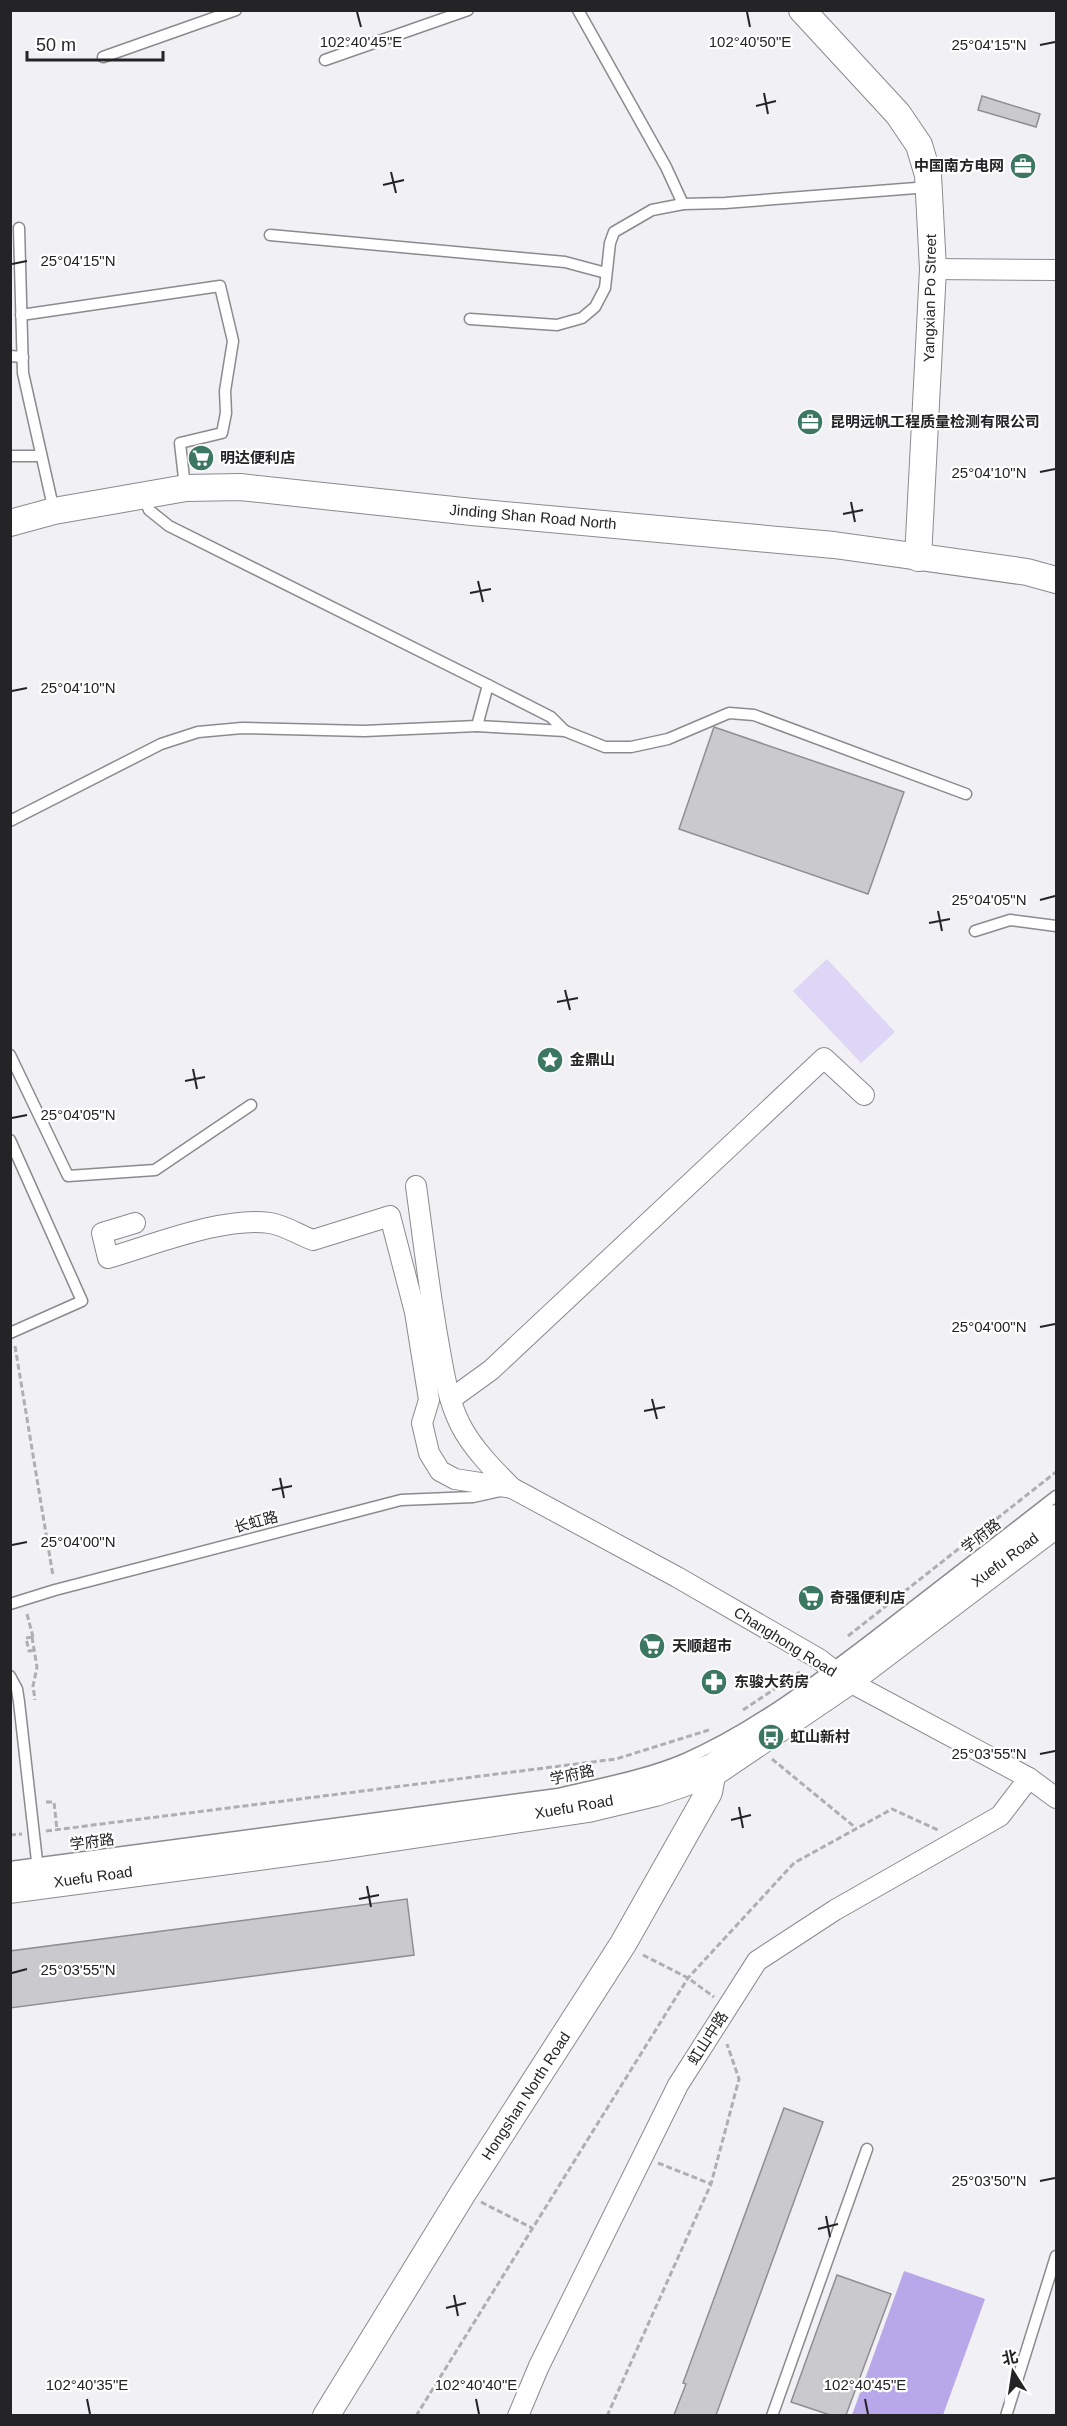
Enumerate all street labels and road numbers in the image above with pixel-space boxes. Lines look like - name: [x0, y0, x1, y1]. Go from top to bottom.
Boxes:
- street label: Yangxian Po Street: [920, 233, 939, 362]
- street label: Jinding Shan Road North: [449, 501, 617, 532]
- street label: 长虹路: [232, 1507, 280, 1536]
- street label: 学府路: [958, 1515, 1004, 1556]
- street label: Xuefu Road: [968, 1529, 1041, 1590]
- street label: Changhong Road: [731, 1603, 840, 1680]
- street label: 学府路: [548, 1762, 596, 1788]
- street label: Xuefu Road: [533, 1791, 614, 1822]
- street label: 学府路: [69, 1830, 115, 1853]
- street label: Xuefu Road: [53, 1863, 133, 1890]
- street label: 虹山中路: [684, 2008, 731, 2068]
- street label: Hongshan North Road: [478, 2029, 573, 2163]

